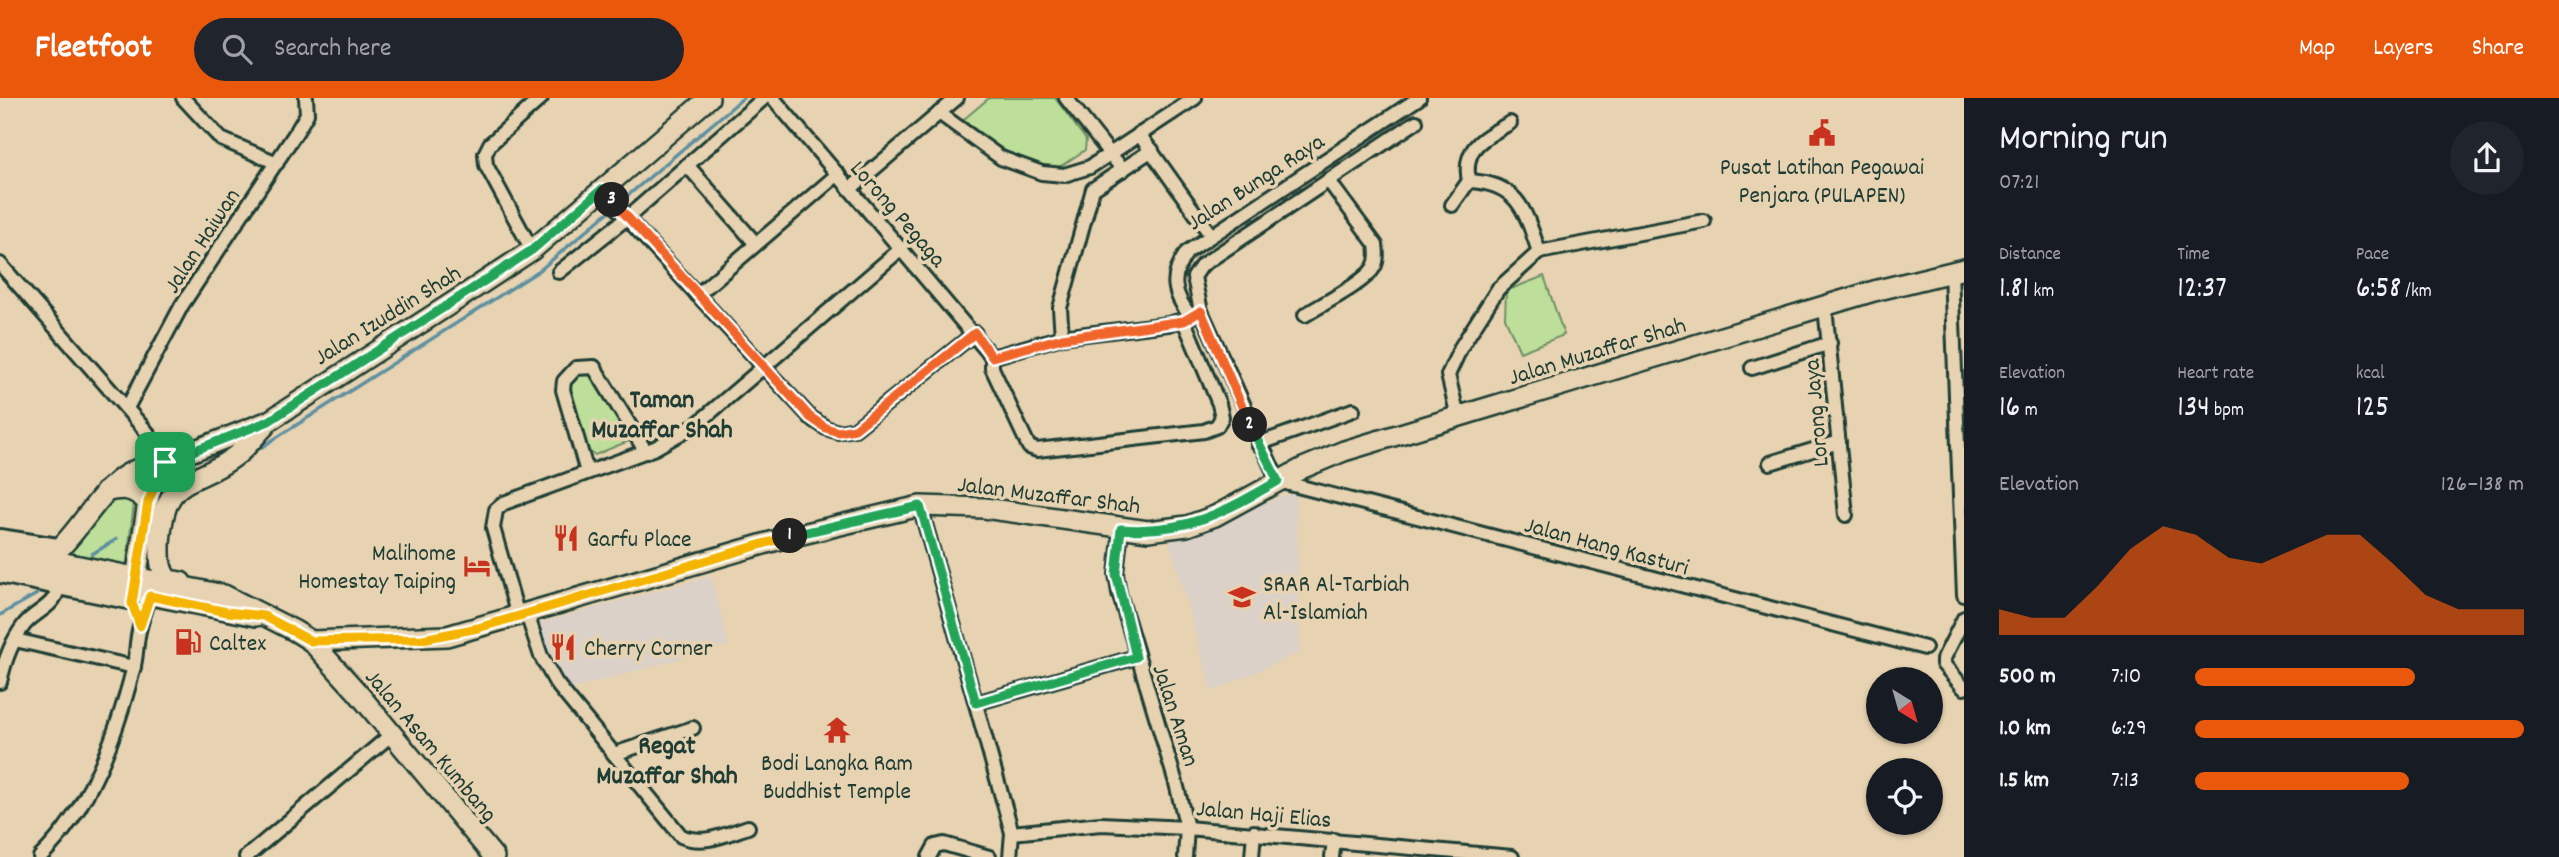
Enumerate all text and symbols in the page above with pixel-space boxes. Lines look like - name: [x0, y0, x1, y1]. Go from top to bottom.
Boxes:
- search box: [194, 18, 684, 81]
- text: Fleetfoot: [35, 26, 152, 73]
- icon: search: [218, 30, 256, 68]
- text: Search here: [274, 31, 391, 68]
- text: Map: [2299, 32, 2335, 66]
- text: Layers: [2373, 32, 2434, 66]
- text: Share: [2472, 32, 2524, 66]
- text: Morning run: [1999, 113, 2168, 168]
- public building icon: Pusat Latihan Pegawai Penjara (PULAPEN): [1807, 118, 1837, 148]
- button: share: [2450, 121, 2524, 195]
- street label: Jalan Bunga Raya: [1181, 126, 1333, 241]
- place label: Pusat Latihan Pegawai Penjara (PULAPEN): [1720, 152, 1924, 214]
- street label: Lorong Pegaga: [841, 154, 953, 277]
- text: 07:21: [1999, 167, 2039, 200]
- street label: Jalan Haiwan: [157, 182, 250, 301]
- pin: 3: [594, 182, 630, 217]
- text: 3: [607, 186, 616, 213]
- text: Distance: [1999, 242, 2061, 269]
- text: Time: [2177, 242, 2210, 269]
- text: Pace: [2356, 242, 2389, 269]
- street label: Jalan Izuddin Shah: [308, 258, 469, 375]
- text: 1.81: [1999, 269, 2029, 312]
- text: 12:37: [2177, 269, 2227, 312]
- text: 6:58: [2356, 269, 2401, 312]
- text: km: [2029, 279, 2054, 306]
- text: /km: [2401, 279, 2432, 306]
- street label: Jalan Muzaffar Shah: [1505, 310, 1691, 396]
- street label: Lorong Jaya: [1796, 357, 1840, 468]
- text: Elevation: [1999, 361, 2065, 388]
- text: Heart rate: [2177, 361, 2254, 388]
- text: kcal: [2356, 361, 2385, 388]
- district label: Taman Muzaffar Shah: [591, 383, 733, 450]
- text: 16: [1999, 388, 2020, 431]
- text: 134: [2177, 388, 2210, 431]
- text: 125: [2356, 388, 2389, 431]
- text: m: [2020, 398, 2038, 425]
- text: bpm: [2210, 398, 2244, 425]
- pin: 2: [1232, 408, 1268, 442]
- text: 2: [1245, 411, 1254, 438]
- pin: [135, 432, 195, 492]
- icon: arrive: [146, 443, 184, 481]
- street label: Jalan Muzaffar Shah: [955, 469, 1142, 525]
- text: Elevation: [1999, 469, 2079, 502]
- text: 126–138 m: [2441, 469, 2524, 502]
- street label: Jalan Hang Kasturi: [1520, 510, 1692, 586]
- pin: 1: [772, 518, 808, 554]
- text: 1: [787, 522, 792, 549]
- restaurant icon: Garfu Place: [551, 523, 581, 553]
- place label: Garfu Place: [587, 524, 692, 558]
- place label: Malihome Homestay Taiping: [298, 538, 456, 600]
- hotel icon: Malihome Homestay Taiping: [462, 551, 492, 581]
- place label: SRAR Al-Tarbiah Al-Islamiah: [1263, 569, 1409, 631]
- school or university icon: SRAR Al-Tarbiah Al-Islamiah: [1227, 582, 1257, 612]
- fuel station icon: Caltex: [173, 627, 203, 657]
- place label: Caltex: [209, 628, 266, 662]
- restaurant icon: Cherry Corner: [548, 632, 578, 662]
- place label: Cherry Corner: [584, 633, 713, 667]
- street label: Jalan Aman: [1142, 661, 1207, 771]
- text: 500 m: [1999, 661, 2056, 694]
- text: 7:10: [2111, 661, 2141, 694]
- street label: Jalan Asam Kumbang: [355, 663, 504, 831]
- north arrow: [1866, 667, 1942, 744]
- map controls: [1866, 667, 1943, 835]
- text: 1.0 km: [1999, 713, 2051, 746]
- text: 6:29: [2111, 713, 2147, 746]
- temple icon: Bodi Langka Ram Buddhist Temple: [822, 715, 852, 745]
- district label: Regat Muzaffar Shah: [596, 729, 738, 796]
- place label: Bodi Langka Ram Buddhist Temple: [761, 748, 913, 810]
- button: locate: [1866, 758, 1943, 835]
- text: 1.5 km: [1999, 765, 2049, 798]
- text: 7:13: [2111, 765, 2139, 798]
- street label: Jalan Haji Elias: [1195, 793, 1333, 839]

